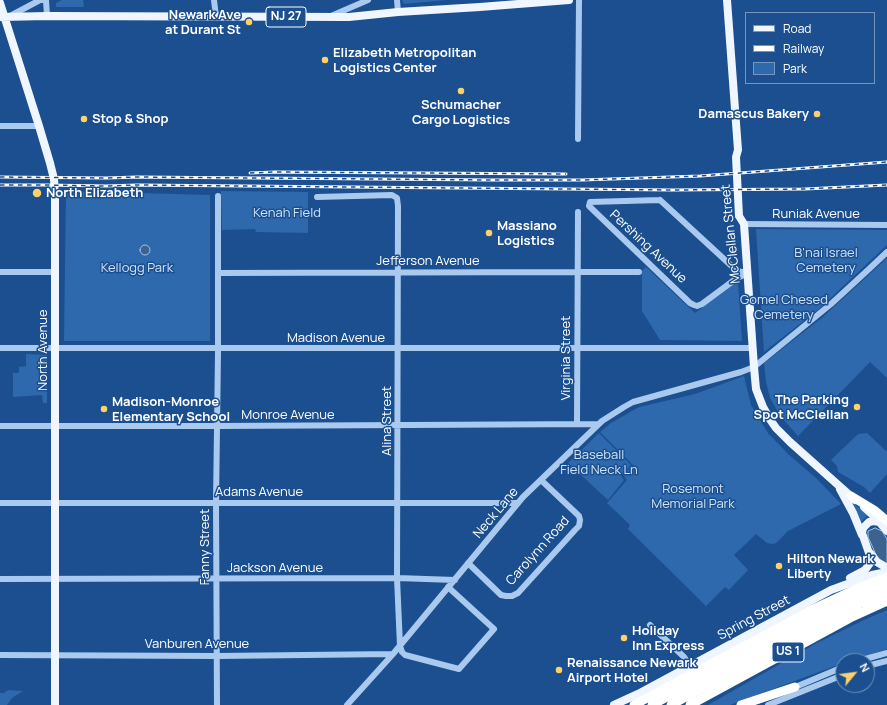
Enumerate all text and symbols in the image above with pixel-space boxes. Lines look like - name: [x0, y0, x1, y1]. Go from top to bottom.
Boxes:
- place label: Newark Ave at Durant St: [165, 7, 241, 38]
- road number: NJ 27: [266, 7, 306, 27]
- legend: [745, 12, 875, 84]
- marker: Newark Ave at Durant St: [244, 17, 254, 27]
- text: Road: [783, 20, 811, 37]
- text: Railway: [783, 40, 824, 57]
- place label: Elizabeth Metropolitan Logistics Center: [333, 45, 476, 76]
- marker: Elizabeth Metropolitan Logistics Center: [320, 55, 330, 65]
- text: Park: [783, 60, 807, 77]
- marker: Schumacher Cargo Logistics: [456, 86, 466, 96]
- place label: Schumacher Cargo Logistics: [412, 97, 510, 128]
- place label: Damascus Bakery: [698, 106, 809, 122]
- marker: Damascus Bakery: [812, 109, 822, 119]
- place label: Stop & Shop: [92, 111, 168, 127]
- marker: Stop & Shop: [79, 114, 89, 124]
- street label: McClellan Street: [718, 184, 744, 284]
- place label: North Elizabeth: [46, 185, 143, 201]
- marker: North Elizabeth: [31, 187, 43, 199]
- park label: Kenah Field: [253, 205, 321, 221]
- street label: Runiak Avenue: [772, 206, 860, 222]
- street label: Pershing Avenue: [606, 207, 690, 287]
- place label: Massiano Logistics: [497, 218, 557, 249]
- marker: Massiano Logistics: [484, 228, 494, 238]
- park label: B'nai Israel Cemetery: [794, 245, 858, 276]
- street label: Jefferson Avenue: [376, 253, 480, 269]
- park label: Kellogg Park: [101, 260, 173, 276]
- park label: Gomel Chesed Cemetery: [740, 292, 828, 323]
- street label: North Avenue: [35, 309, 51, 391]
- street label: Virginia Street: [558, 316, 574, 400]
- street label: Madison Avenue: [287, 330, 385, 346]
- street label: Alina Street: [379, 386, 395, 456]
- place label: The Parking Spot McClellan: [754, 392, 849, 423]
- place label: Madison-Monroe Elementary School: [112, 394, 230, 425]
- marker: The Parking Spot McClellan: [852, 402, 862, 412]
- marker: Madison-Monroe Elementary School: [99, 404, 109, 414]
- street label: Monroe Avenue: [241, 407, 335, 423]
- park label: Baseball Field Neck Ln: [560, 447, 638, 478]
- park label: Rosemont Memorial Park: [651, 481, 735, 512]
- street label: Adams Avenue: [215, 484, 303, 500]
- street label: Neck Lane: [470, 484, 522, 542]
- street label: Fanny Street: [197, 509, 213, 585]
- street label: Carolynn Road: [503, 513, 573, 589]
- place label: Hilton Newark Liberty: [787, 551, 874, 582]
- street label: Jackson Avenue: [227, 560, 323, 576]
- marker: Hilton Newark Liberty: [774, 561, 784, 571]
- street label: Spring Street: [715, 592, 793, 644]
- place label: Holiday Inn Express: [632, 623, 704, 654]
- marker: Holiday Inn Express: [619, 633, 629, 643]
- street label: Vanburen Avenue: [145, 636, 249, 652]
- road number: US 1: [772, 642, 804, 662]
- north arrow: [835, 653, 875, 693]
- place label: Renaissance Newark Airport Hotel: [567, 655, 696, 686]
- text: N: [857, 660, 874, 675]
- marker: Renaissance Newark Airport Hotel: [554, 665, 564, 675]

